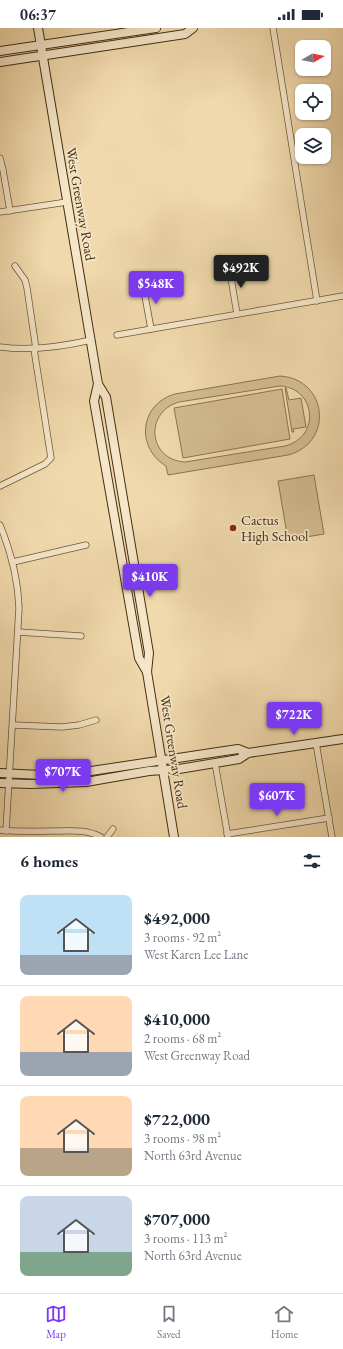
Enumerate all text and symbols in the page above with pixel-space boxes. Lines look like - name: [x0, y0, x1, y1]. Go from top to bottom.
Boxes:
- text: 06:37: [20, 5, 56, 24]
- north arrow: [295, 40, 331, 76]
- map controls: [295, 40, 331, 164]
- button: locate: [295, 84, 331, 120]
- button: layers: [295, 128, 331, 164]
- street label: West Greenway Road: [62, 146, 100, 263]
- pin: $492K: [213, 255, 269, 289]
- text: $492K: [223, 259, 259, 276]
- pin: $548K: [128, 271, 184, 305]
- text: $548K: [138, 275, 174, 292]
- place label: Cactus High School: [241, 511, 309, 545]
- marker: Cactus High School: [228, 523, 238, 533]
- pin: $410K: [122, 564, 178, 598]
- text: $410K: [132, 568, 168, 585]
- street label: West Greenway Road: [156, 694, 192, 811]
- pin: $722K: [266, 702, 322, 736]
- text: $722K: [276, 706, 312, 723]
- pin: $707K: [35, 759, 91, 793]
- text: $707K: [45, 763, 81, 780]
- pin: $607K: [249, 783, 305, 817]
- text: $607K: [259, 787, 295, 804]
- text: 6 homes: [20, 850, 78, 872]
- icon: filters: [301, 850, 323, 872]
- text: $492,000: [144, 907, 210, 929]
- icon: home: [52, 911, 100, 959]
- text: 3 rooms · 92 m²: [144, 929, 221, 946]
- text: West Karen Lee Lane: [144, 946, 248, 963]
- text: $410,000: [144, 1008, 210, 1030]
- icon: home: [52, 1012, 100, 1060]
- text: 2 rooms · 68 m²: [144, 1030, 221, 1047]
- text: West Greenway Road: [144, 1047, 250, 1064]
- text: $722,000: [144, 1108, 210, 1130]
- icon: home: [52, 1112, 100, 1160]
- text: 3 rooms · 98 m²: [144, 1130, 221, 1147]
- text: North 63rd Avenue: [144, 1147, 242, 1164]
- text: $707,000: [144, 1208, 210, 1230]
- icon: home: [52, 1212, 100, 1260]
- text: 3 rooms · 113 m²: [144, 1230, 228, 1247]
- text: North 63rd Avenue: [144, 1247, 242, 1264]
- tab: Map: [45, 1303, 67, 1341]
- tab: Saved: [157, 1303, 181, 1341]
- tab: Home: [271, 1303, 298, 1341]

